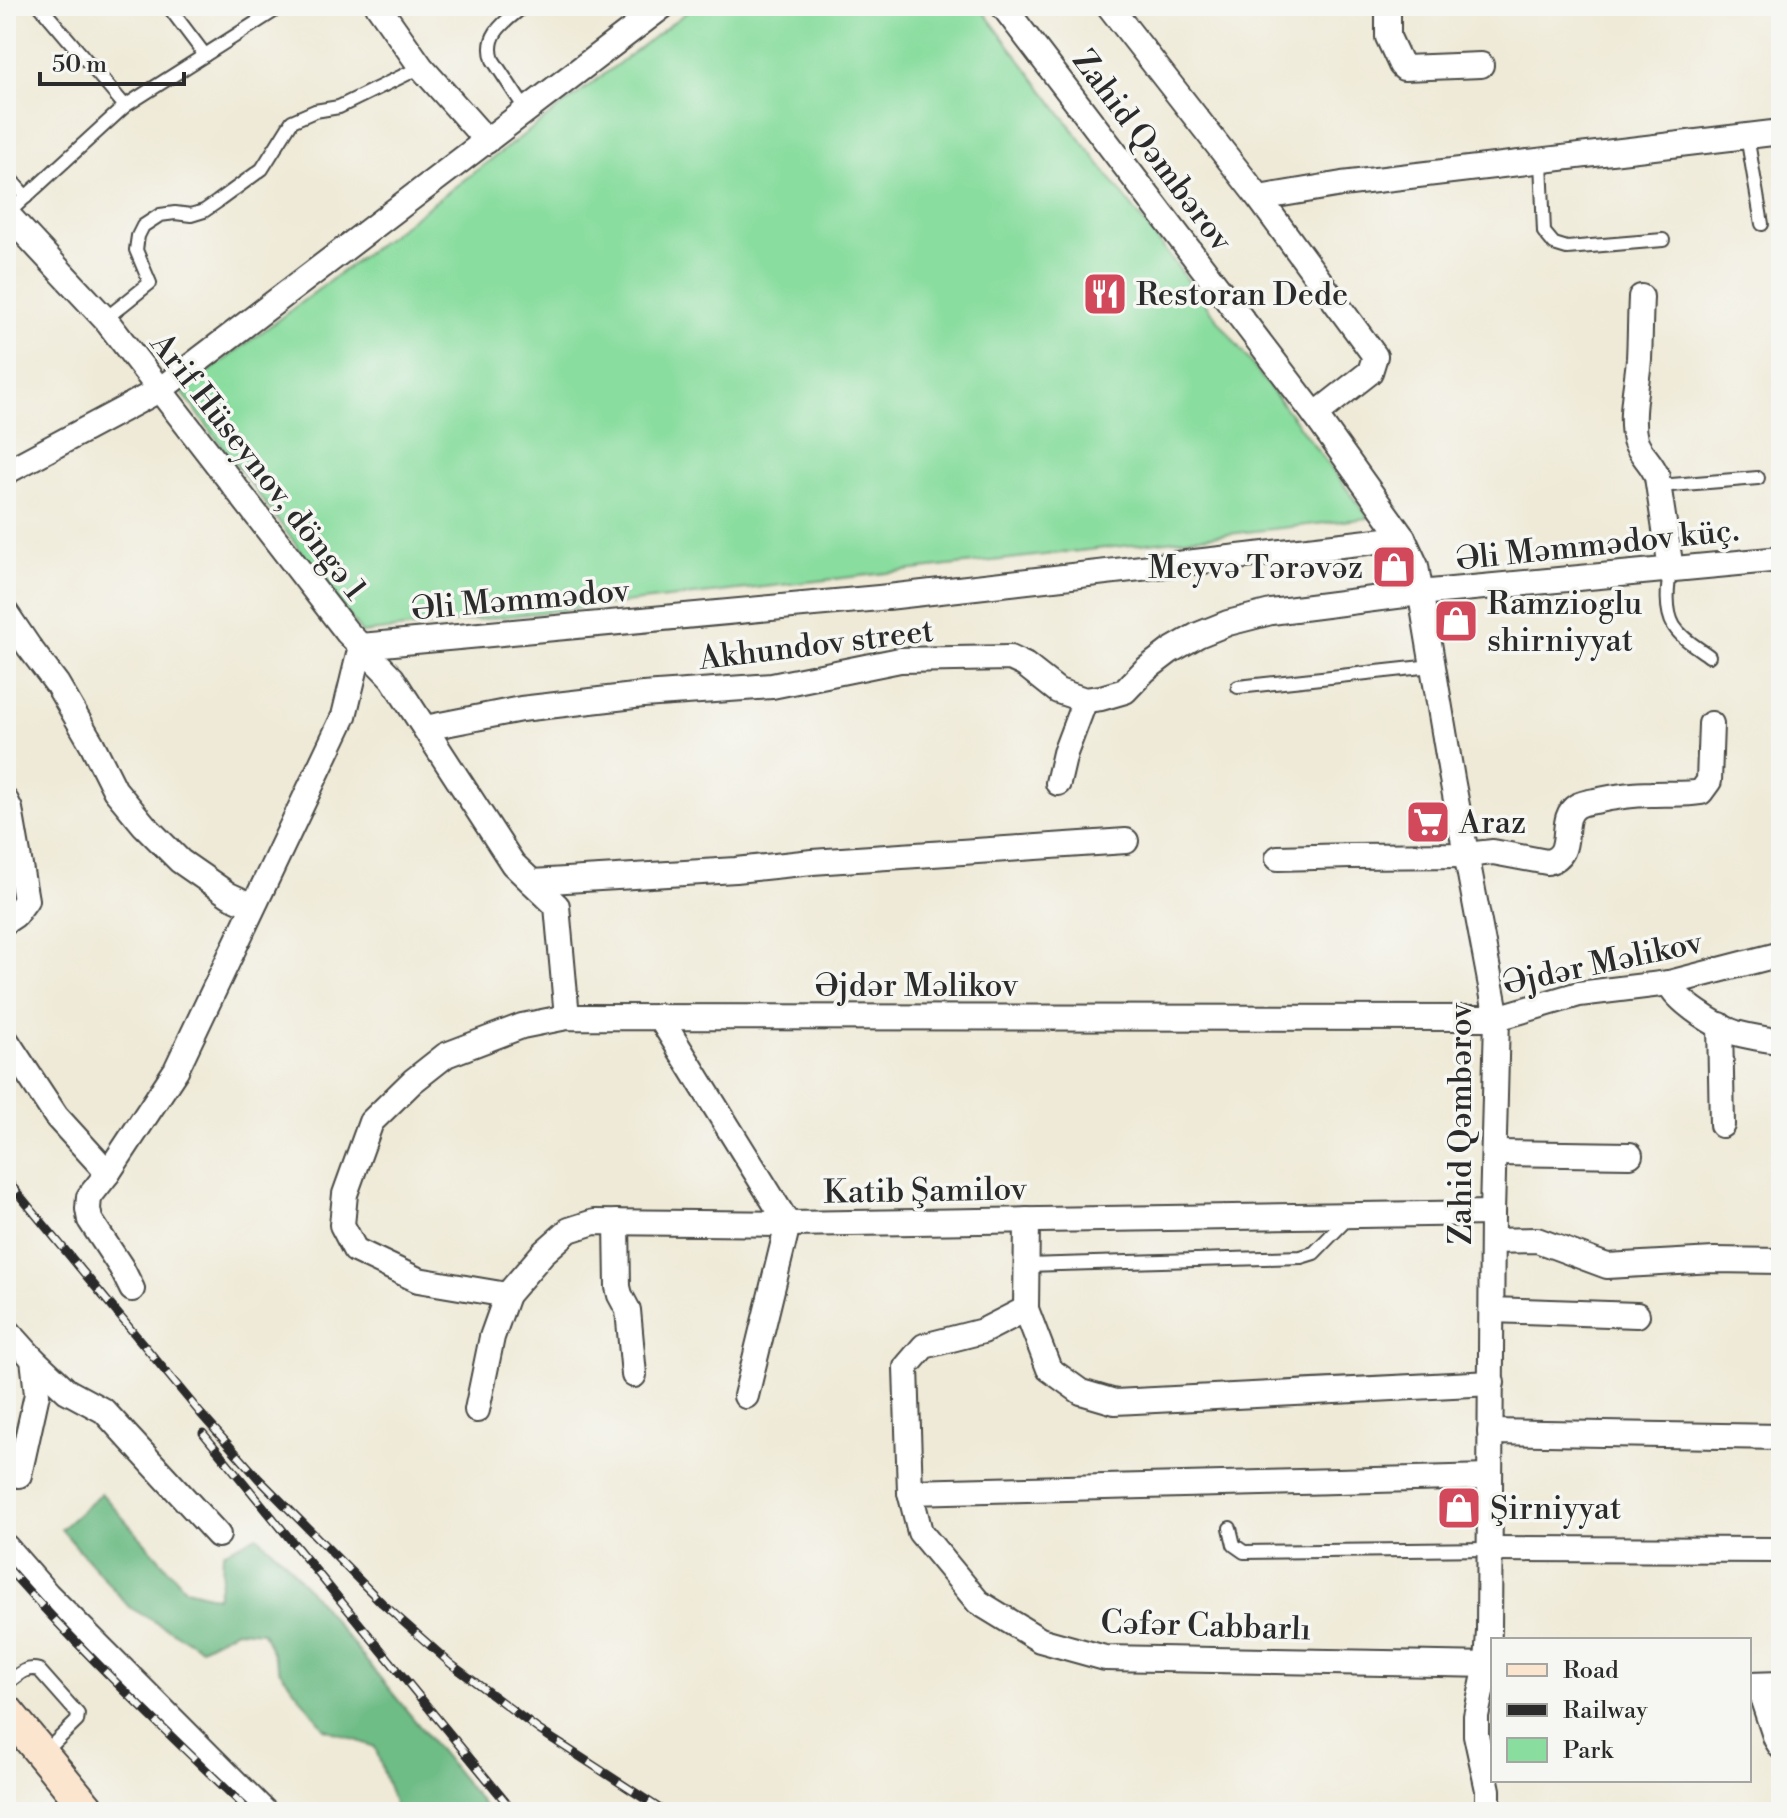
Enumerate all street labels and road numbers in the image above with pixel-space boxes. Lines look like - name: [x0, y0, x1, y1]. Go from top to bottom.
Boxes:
- street label: Zahid Qəmbərov: [1063, 42, 1242, 260]
- street label: Arif Hüseynov, döngə 1: [141, 324, 375, 608]
- street label: Əli Məmmədov küç.: [1453, 510, 1741, 580]
- street label: Əli Məmmədov: [409, 570, 632, 629]
- street label: Akhundov street: [696, 611, 936, 679]
- street label: Əjdər Məlikov: [1498, 922, 1707, 1004]
- street label: Əjdər Məlikov: [814, 966, 1019, 1006]
- street label: Zahid Qəmbərov: [1441, 1002, 1481, 1245]
- street label: Katib Şamilov: [823, 1169, 1028, 1213]
- street label: Cəfər Cabbarlı: [1100, 1602, 1312, 1650]

